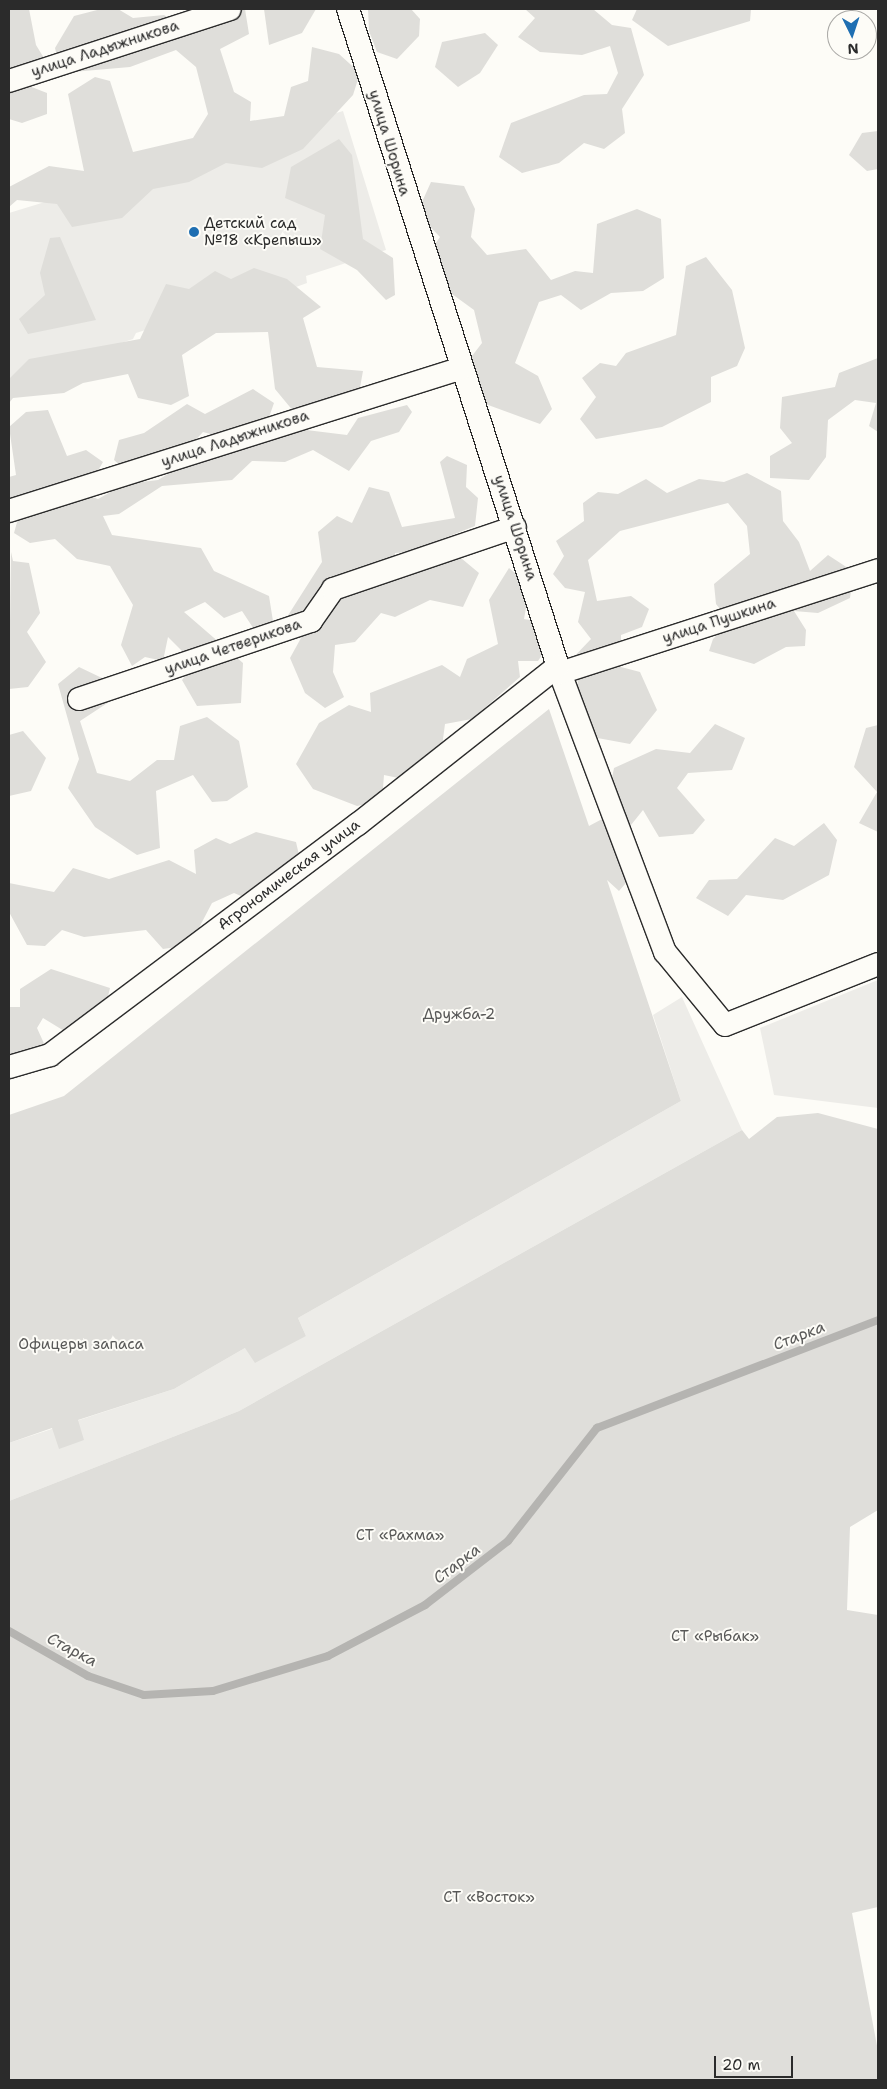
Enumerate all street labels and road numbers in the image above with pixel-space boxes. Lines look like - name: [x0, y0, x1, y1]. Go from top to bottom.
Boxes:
- street label: улица Ладыжникова: [29, 17, 181, 81]
- street label: улица Шорина: [364, 88, 414, 198]
- street label: улица Ладыжникова: [159, 407, 311, 471]
- street label: улица Шорина: [489, 473, 541, 583]
- street label: улица Пушкина: [660, 594, 778, 648]
- street label: улица Четверикова: [162, 615, 304, 679]
- street label: Агрономическая улица: [214, 816, 364, 934]

